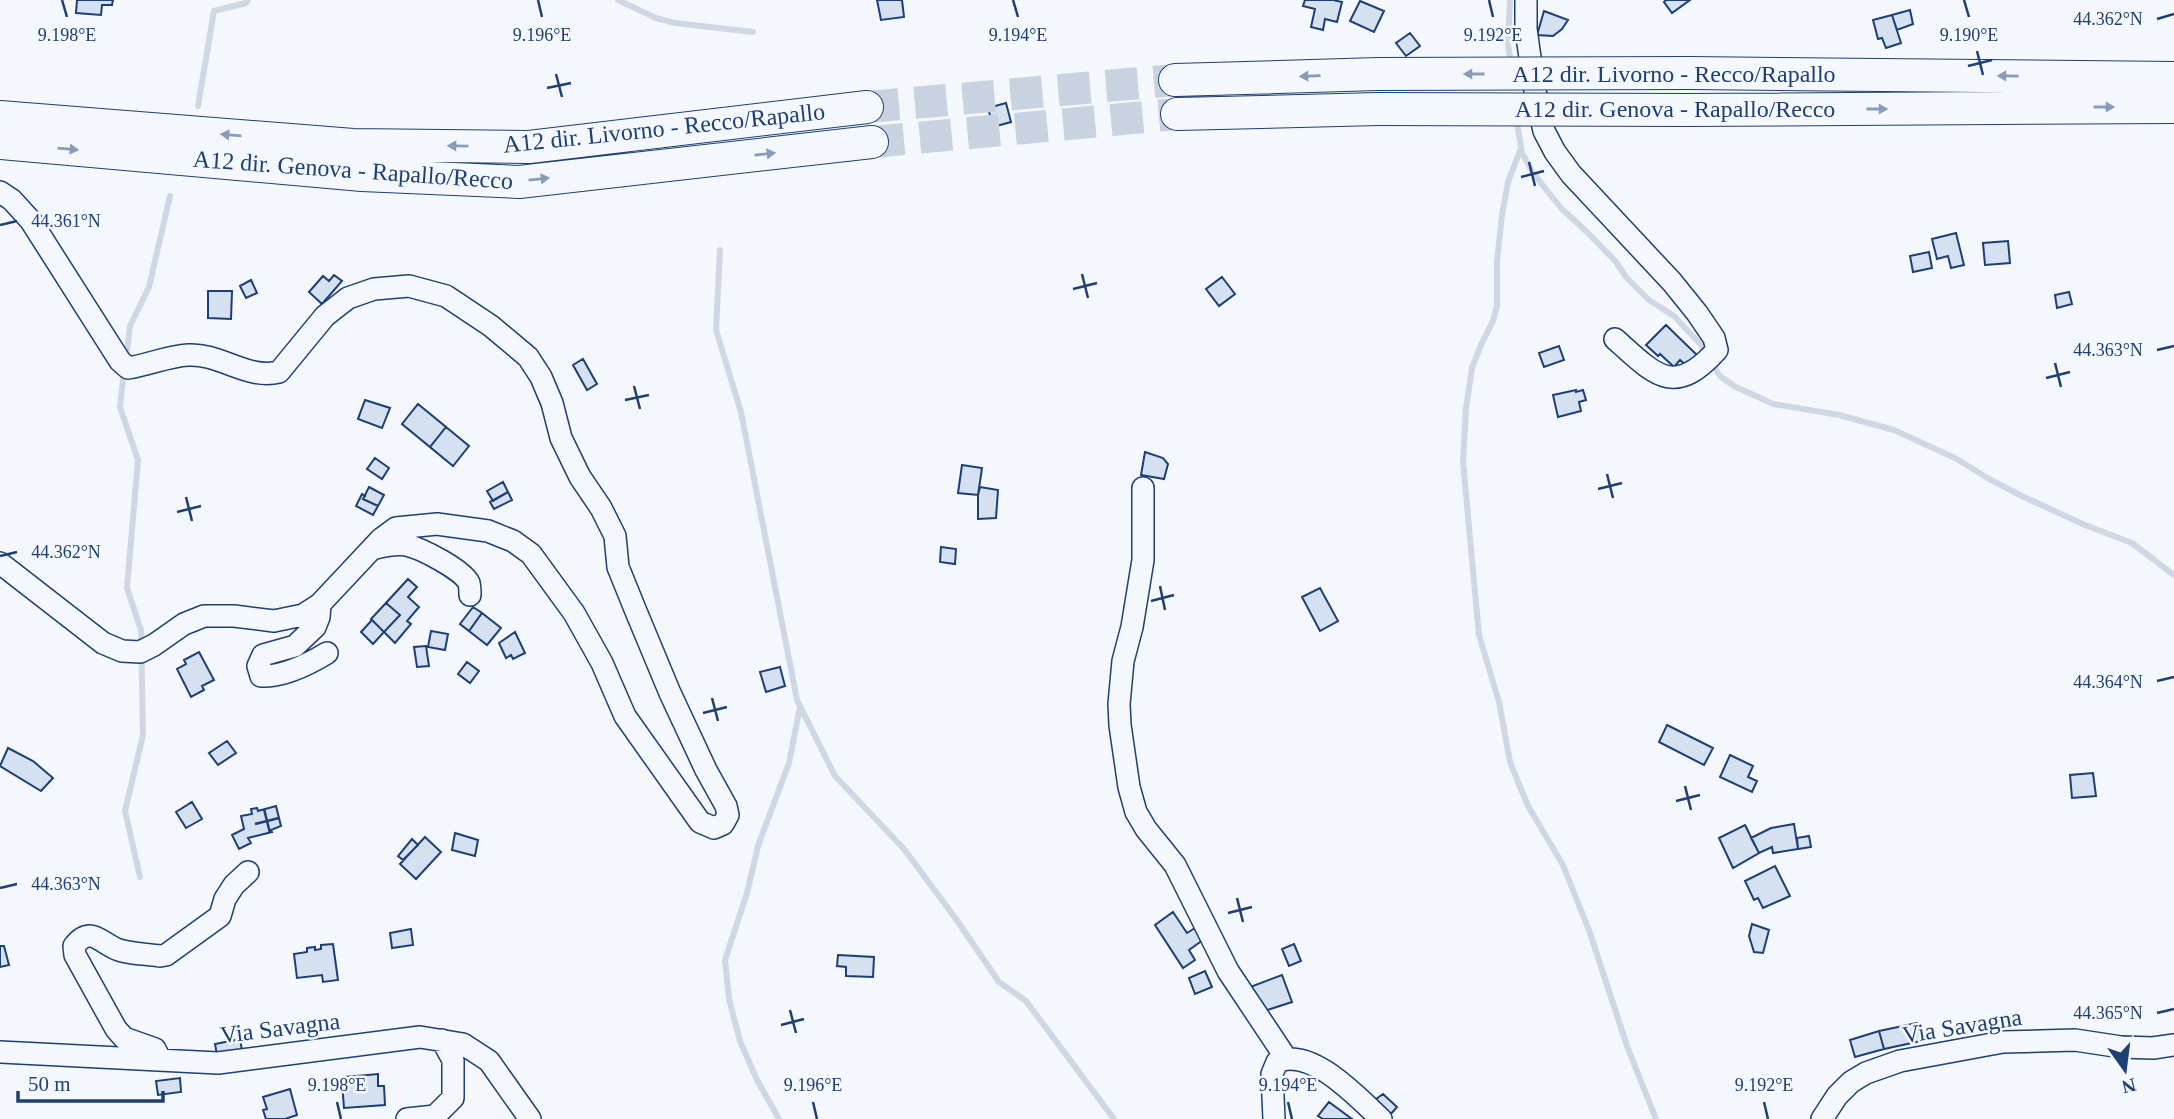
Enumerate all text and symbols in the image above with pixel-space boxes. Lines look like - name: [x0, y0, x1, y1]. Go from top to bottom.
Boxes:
- text: 44.362°N: [2073, 9, 2143, 29]
- text: 9.198°E: [38, 25, 96, 45]
- text: 9.196°E: [513, 25, 571, 45]
- text: 9.194°E: [989, 25, 1047, 45]
- text: 9.192°E: [1464, 25, 1522, 45]
- text: 9.190°E: [1940, 25, 1998, 45]
- street label: A12 dir. Livorno - Recco/Rapallo: [1512, 61, 1836, 87]
- one-way arrow: [1463, 68, 1485, 80]
- one-way arrow: [1298, 70, 1320, 82]
- one-way arrow: [1997, 70, 2019, 82]
- street label: A12 dir. Genova - Rapallo/Recco: [1515, 96, 1835, 122]
- street label: A12 dir. Livorno - Recco/Rapallo: [502, 98, 826, 158]
- one-way arrow: [2094, 101, 2116, 113]
- one-way arrow: [1866, 103, 1888, 115]
- one-way arrow: [220, 129, 242, 140]
- one-way arrow: [447, 140, 469, 152]
- one-way arrow: [57, 144, 79, 155]
- street label: A12 dir. Genova - Rapallo/Recco: [192, 146, 514, 194]
- one-way arrow: [754, 149, 776, 160]
- one-way arrow: [528, 174, 550, 185]
- text: 44.361°N: [31, 211, 101, 231]
- text: 44.363°N: [2073, 340, 2143, 360]
- text: 44.362°N: [31, 542, 101, 562]
- text: 44.364°N: [2073, 672, 2143, 692]
- text: 44.363°N: [31, 874, 101, 894]
- text: 44.365°N: [2073, 1003, 2143, 1023]
- street label: Via Savagna: [1900, 1004, 2024, 1048]
- street label: Via Savagna: [219, 1008, 342, 1048]
- north arrow: [2090, 1035, 2160, 1105]
- scale bar: [18, 1060, 163, 1104]
- text: 50 m: [28, 1072, 71, 1096]
- text: N: [2120, 1074, 2138, 1098]
- text: 9.198°E: [308, 1075, 366, 1095]
- text: 9.196°E: [784, 1075, 842, 1095]
- text: 9.194°E: [1259, 1075, 1317, 1095]
- text: 9.192°E: [1735, 1075, 1793, 1095]

